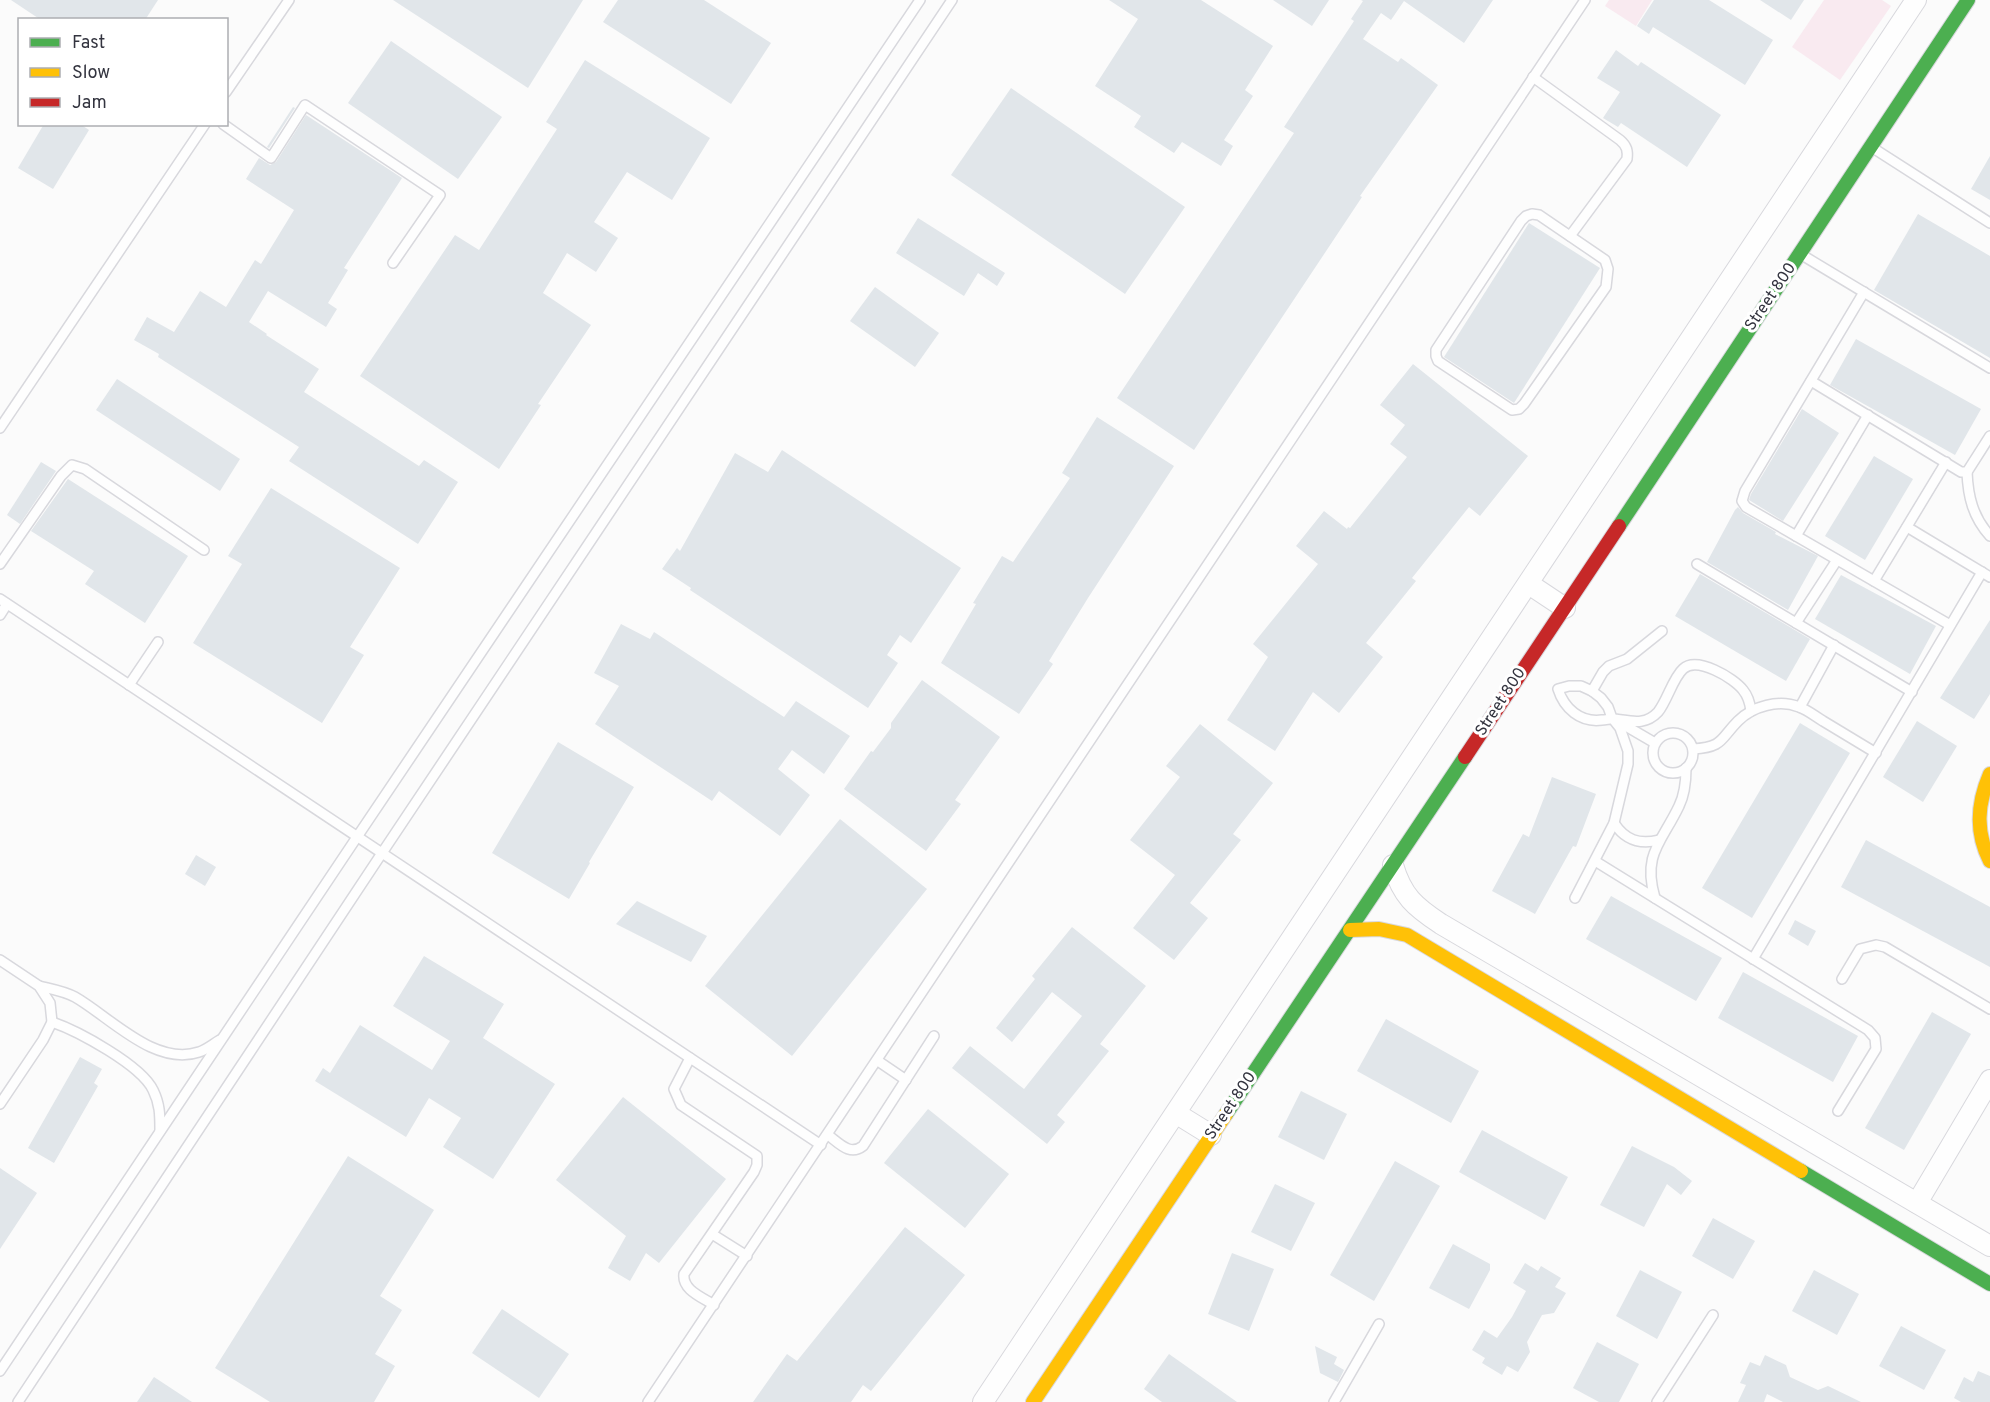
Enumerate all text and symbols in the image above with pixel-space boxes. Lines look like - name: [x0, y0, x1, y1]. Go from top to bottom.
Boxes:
- legend: [18, 18, 228, 126]
- text: Fast: [72, 32, 105, 55]
- text: Slow: [72, 62, 110, 85]
- text: Jam: [72, 92, 107, 115]
- street label: Street 800: [1741, 259, 1801, 335]
- street label: Street 800: [1471, 664, 1531, 740]
- street label: Street 800: [1201, 1068, 1261, 1144]

